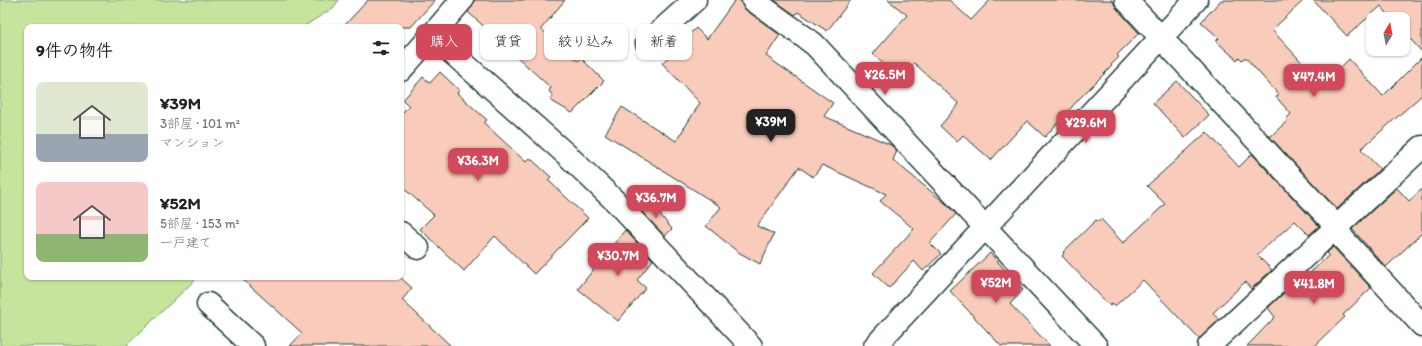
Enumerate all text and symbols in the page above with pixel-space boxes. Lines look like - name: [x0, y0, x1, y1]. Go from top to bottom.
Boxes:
- north arrow: [1366, 12, 1410, 56]
- map controls: [1366, 12, 1410, 56]
- chip: 購入: [416, 24, 472, 60]
- chip: 賃貸: [480, 24, 536, 60]
- chip: 絞り込み: [544, 24, 628, 60]
- chip: 新着: [636, 24, 692, 60]
- icon: filters: [370, 37, 392, 59]
- text: 9件の物件: [36, 40, 113, 60]
- pin: ¥26.5M: [852, 62, 918, 96]
- pin: ¥47.4M: [1281, 64, 1347, 98]
- text: ¥26.5M: [864, 67, 906, 82]
- text: ¥47.4M: [1293, 69, 1335, 84]
- text: ¥39M: [160, 93, 201, 113]
- icon: home: [68, 98, 116, 146]
- pin: ¥39M: [747, 109, 795, 143]
- pin: ¥29.6M: [1053, 110, 1119, 144]
- text: ¥39M: [755, 114, 787, 129]
- text: ¥29.6M: [1065, 115, 1107, 130]
- text: 3部屋 · 101 m²: [160, 116, 240, 131]
- text: マンション: [160, 135, 224, 150]
- pin: ¥36.3M: [445, 148, 511, 182]
- text: ¥36.3M: [457, 153, 499, 168]
- pin: ¥36.7M: [623, 185, 689, 219]
- text: ¥36.7M: [635, 190, 677, 205]
- text: ¥52M: [160, 193, 201, 213]
- icon: home: [68, 198, 116, 246]
- text: 5部屋 · 153 m²: [160, 216, 240, 231]
- text: 一戸建て: [160, 235, 212, 250]
- pin: ¥30.7M: [585, 243, 651, 277]
- text: ¥30.7M: [597, 248, 639, 263]
- pin: ¥52M: [972, 270, 1020, 304]
- pin: ¥41.8M: [1281, 271, 1347, 305]
- text: ¥52M: [980, 275, 1012, 290]
- text: ¥41.8M: [1293, 276, 1335, 291]

